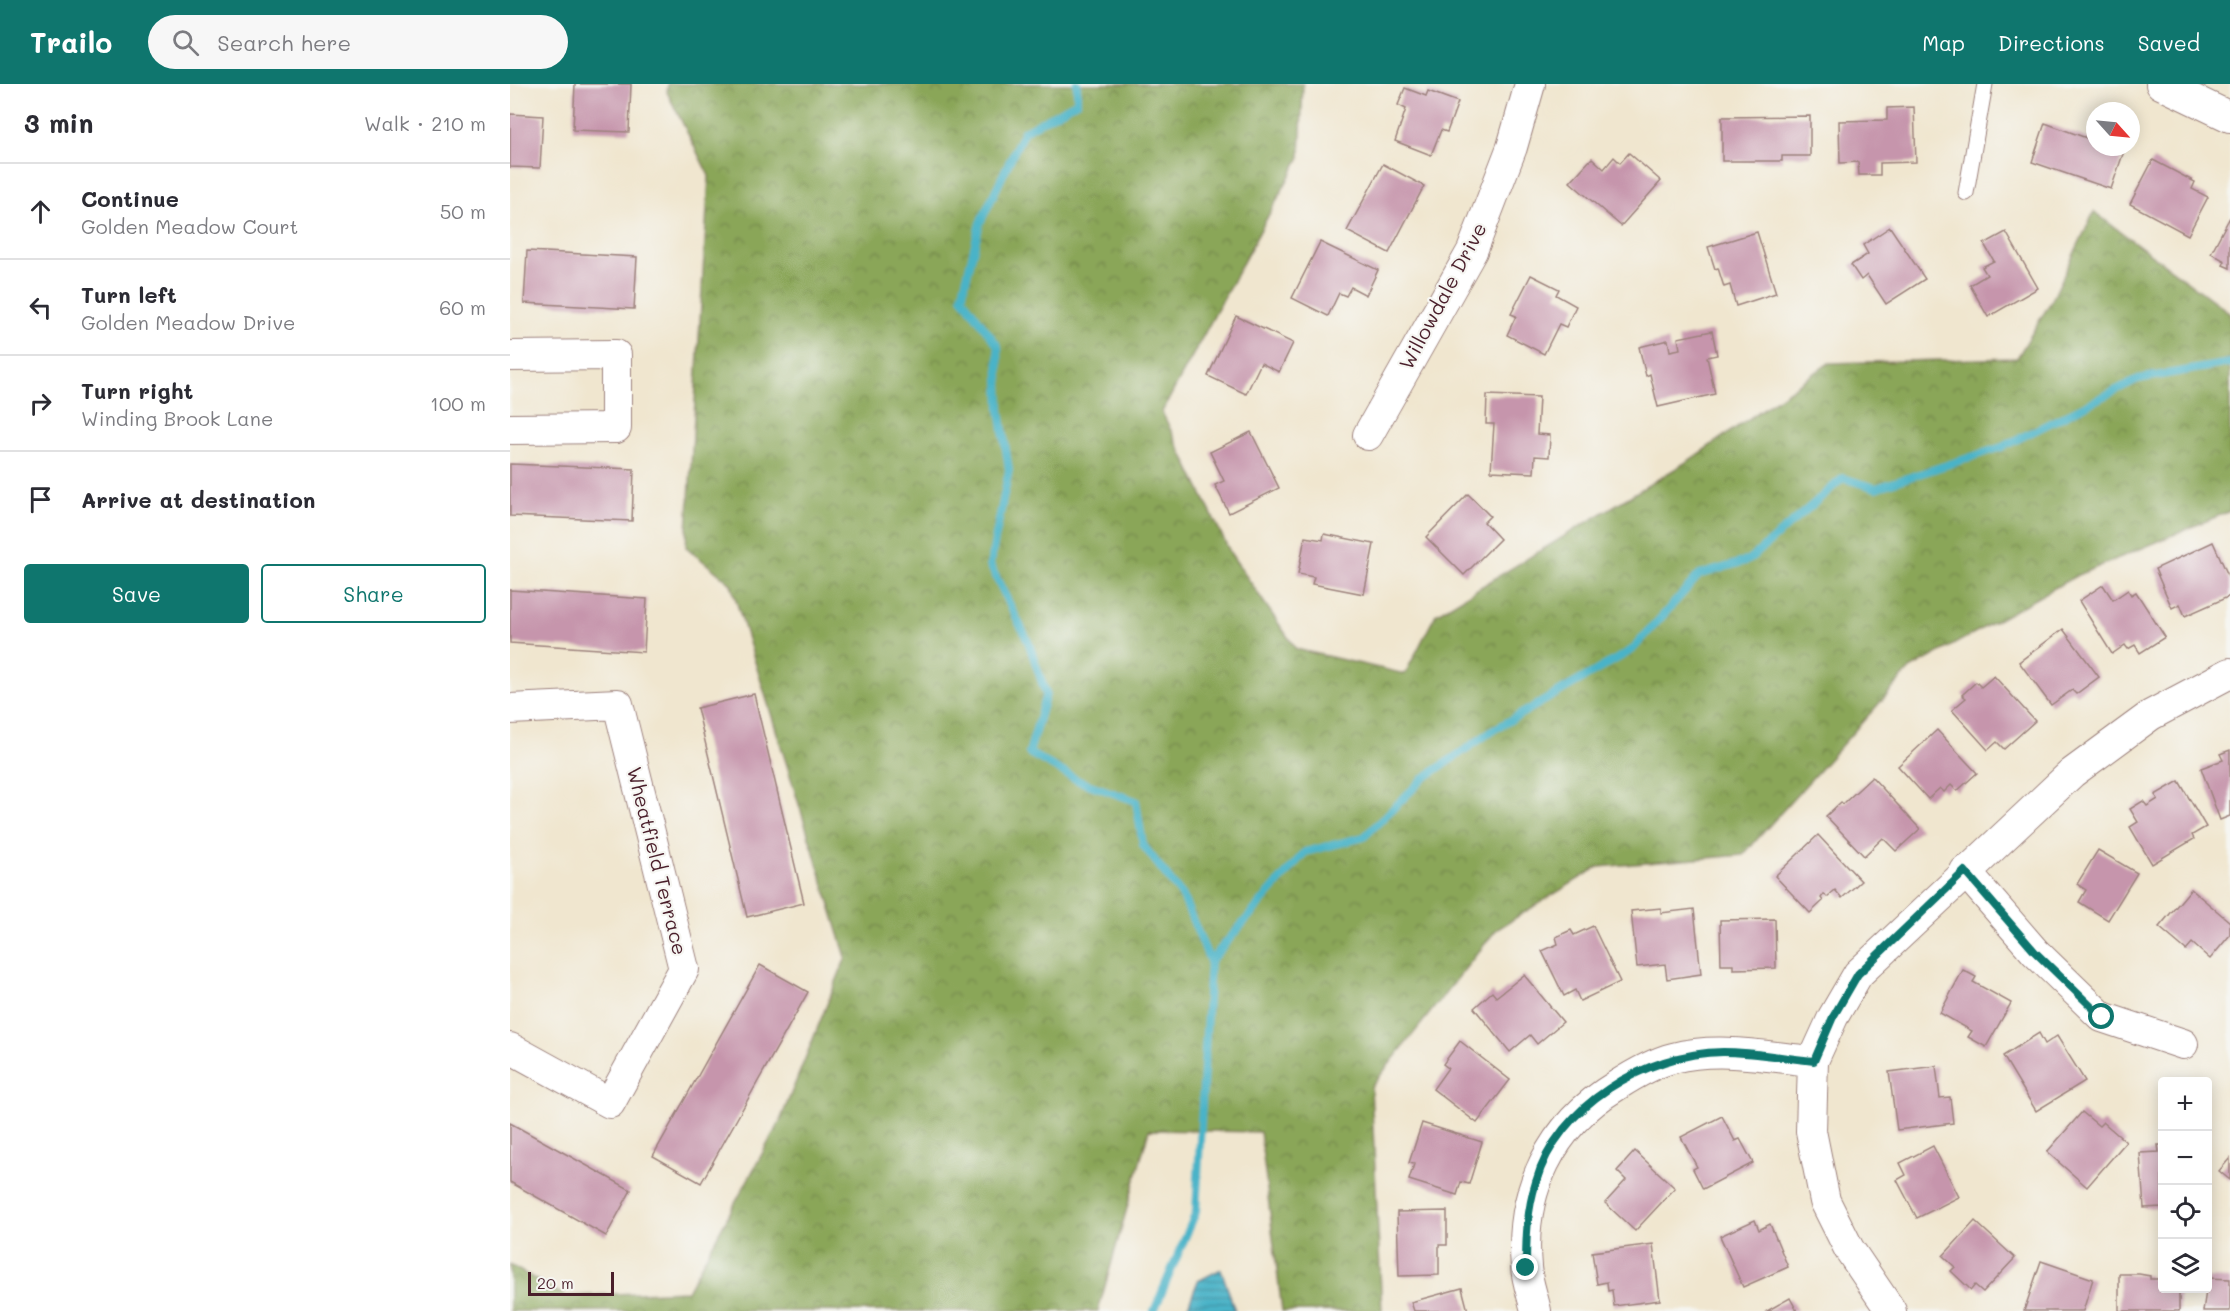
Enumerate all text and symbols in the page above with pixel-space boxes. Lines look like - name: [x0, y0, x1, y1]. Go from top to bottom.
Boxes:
- search box: [148, 15, 568, 69]
- text: Trailo: [30, 24, 112, 60]
- icon: search: [169, 26, 202, 59]
- text: Search here: [217, 28, 351, 57]
- text: Map: [1922, 29, 1965, 56]
- text: Directions: [1998, 29, 2105, 56]
- text: Saved: [2138, 29, 2200, 56]
- north arrow: [2086, 102, 2140, 156]
- text: 3 min: [24, 106, 93, 140]
- text: Walk · 210 m: [364, 110, 486, 136]
- text: Continue: [81, 184, 179, 213]
- icon: ahead: [24, 195, 57, 228]
- text: 50 m: [440, 198, 486, 224]
- text: Golden Meadow Court: [81, 213, 298, 239]
- street label: Willowdale Drive: [1392, 218, 1492, 374]
- text: Turn left: [81, 280, 177, 309]
- icon: left: [24, 291, 57, 324]
- text: 60 m: [439, 294, 486, 320]
- text: Golden Meadow Drive: [81, 309, 295, 335]
- text: Turn right: [81, 376, 193, 405]
- icon: right: [24, 387, 57, 420]
- text: 100 m: [430, 390, 486, 416]
- text: Winding Brook Lane: [81, 405, 273, 431]
- icon: arrive: [24, 483, 57, 516]
- text: Arrive at destination: [81, 485, 316, 514]
- button: Save: [24, 564, 249, 623]
- button: Share: [261, 564, 486, 623]
- street label: Wheatfield Terrace: [622, 764, 694, 958]
- route start: [2088, 1003, 2114, 1029]
- map controls: [2158, 1077, 2212, 1293]
- button: +: [2158, 1077, 2212, 1131]
- button: −: [2158, 1131, 2212, 1185]
- button: locate: [2158, 1185, 2212, 1239]
- button: layers: [2158, 1239, 2212, 1293]
- route end: [1512, 1254, 1538, 1280]
- scale bar: [528, 1269, 614, 1296]
- text: 20 m: [537, 1272, 574, 1293]

